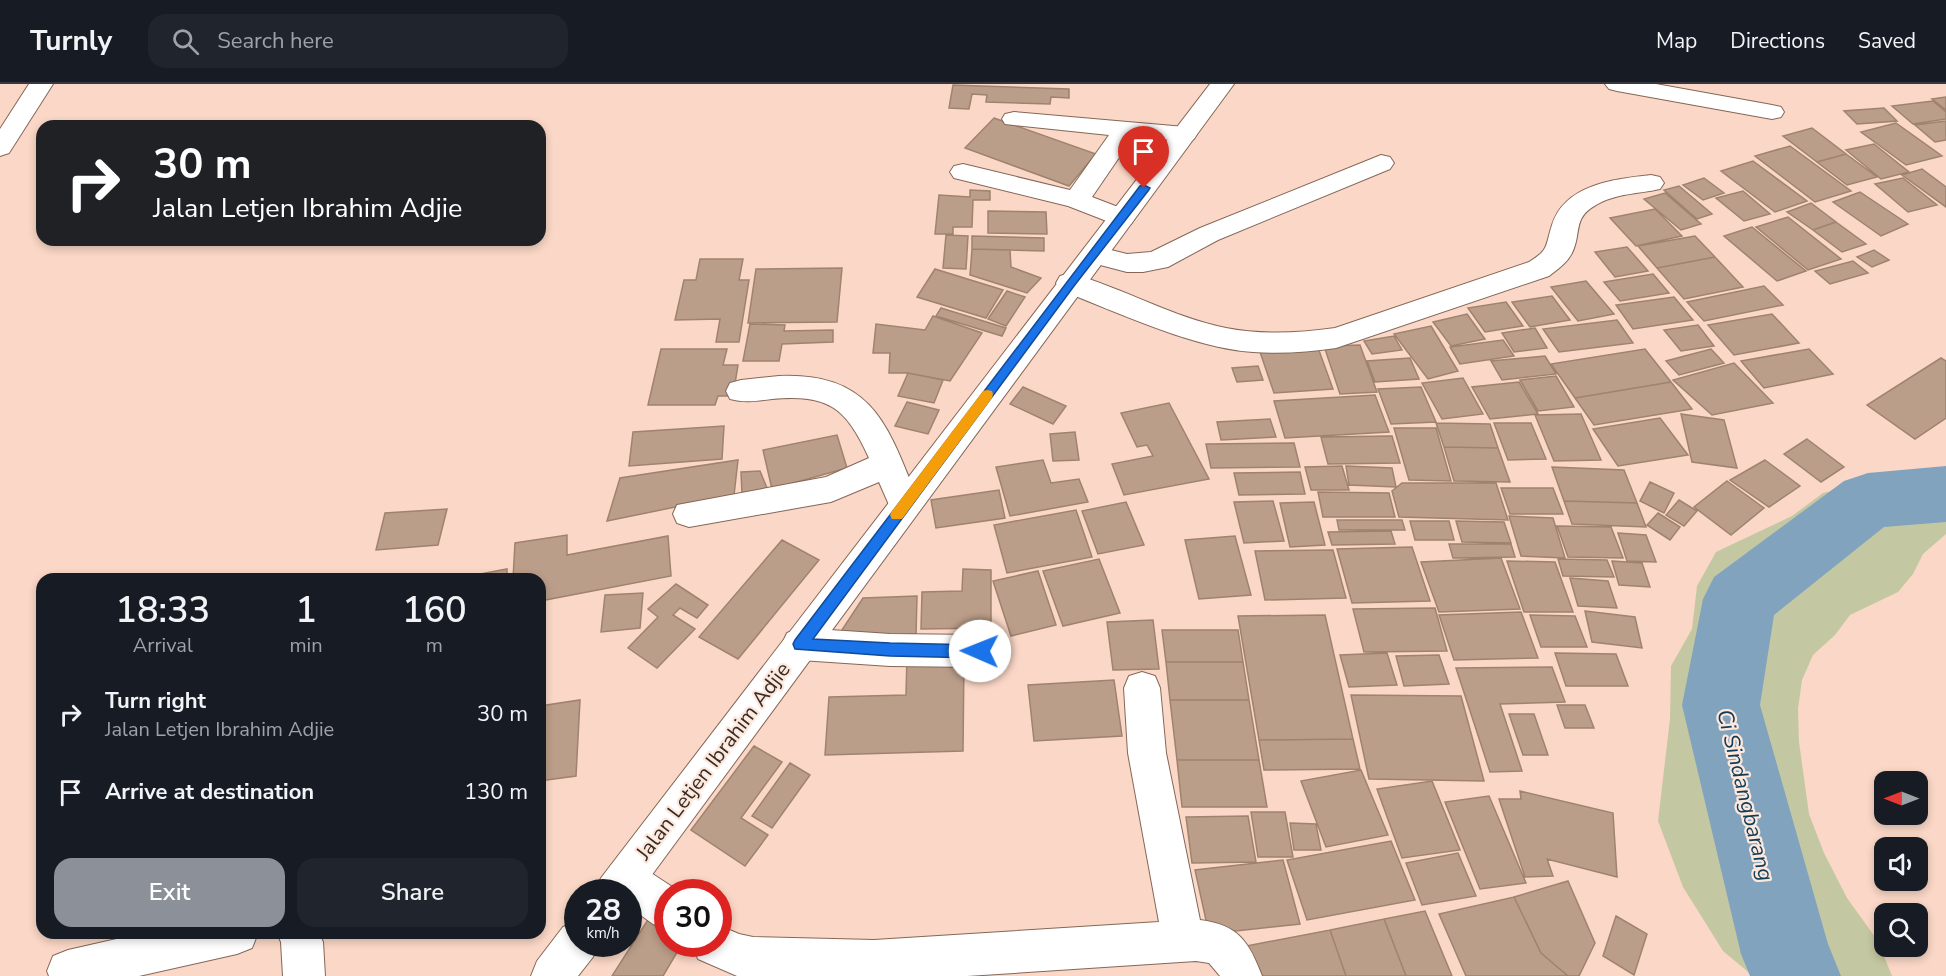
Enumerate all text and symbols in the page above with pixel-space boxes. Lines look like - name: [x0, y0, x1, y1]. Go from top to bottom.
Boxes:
- search box: [148, 14, 568, 68]
- text: Turnly: [30, 22, 112, 60]
- icon: search: [169, 25, 202, 58]
- text: Search here: [217, 26, 334, 56]
- text: Map: [1656, 27, 1697, 55]
- text: Directions: [1730, 27, 1825, 55]
- text: Saved: [1858, 27, 1916, 55]
- pin: [1118, 126, 1169, 188]
- icon: arrive: [1127, 135, 1160, 168]
- text: 30 m: [153, 136, 252, 193]
- icon: right: [54, 144, 132, 222]
- text: Jalan Letjen Ibrahim Adjie: [153, 190, 462, 227]
- text: 18:33: [115, 586, 210, 635]
- text: 1: [295, 586, 317, 635]
- text: 160: [402, 586, 467, 635]
- position arrow: [948, 619, 1012, 683]
- text: Arrival: [133, 632, 193, 659]
- text: min: [290, 632, 323, 659]
- text: m: [426, 632, 443, 659]
- street label: Jalan Letjen Ibrahim Adjie: [629, 656, 797, 866]
- text: Turn right: [105, 686, 206, 716]
- icon: right: [54, 698, 87, 731]
- text: 30 m: [477, 699, 528, 729]
- water label: Ci Sindangbarang: [1709, 706, 1781, 884]
- text: Jalan Letjen Ibrahim Adjie: [105, 716, 334, 743]
- north arrow: [1874, 771, 1928, 825]
- map controls: [1874, 771, 1928, 957]
- icon: arrive: [54, 776, 87, 809]
- text: Arrive at destination: [105, 777, 314, 807]
- text: 130 m: [464, 777, 528, 807]
- button: sound: [1874, 837, 1928, 891]
- button: Exit: [54, 858, 285, 927]
- button: Share: [297, 858, 528, 927]
- speed limit sign: 30: [654, 879, 732, 957]
- text: 28: [585, 890, 621, 931]
- button: search: [1874, 903, 1928, 957]
- text: km/h: [586, 923, 620, 943]

